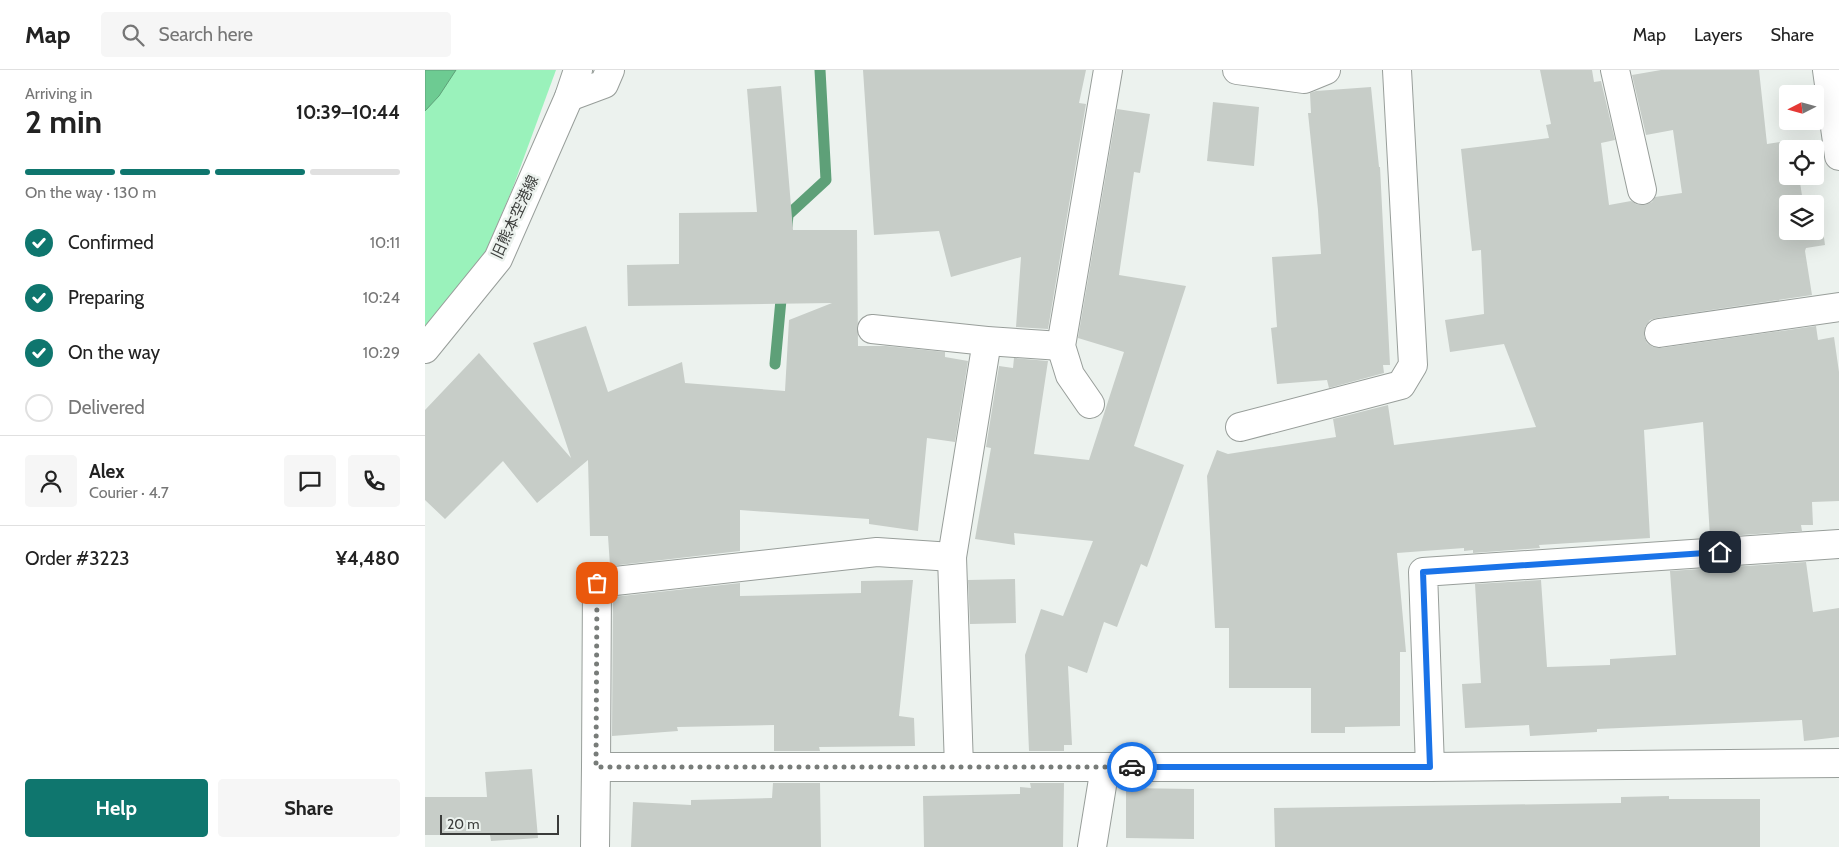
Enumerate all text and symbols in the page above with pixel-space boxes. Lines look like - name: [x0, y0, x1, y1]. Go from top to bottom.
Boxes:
- search box: [101, 12, 451, 57]
- text: Map: [25, 20, 71, 49]
- icon: search: [119, 21, 147, 49]
- text: Search here: [159, 23, 253, 46]
- text: Map: [1633, 24, 1666, 46]
- text: Layers: [1694, 24, 1743, 46]
- text: Share: [1771, 24, 1814, 46]
- text: Arriving in: [25, 84, 92, 103]
- north arrow: [1779, 85, 1824, 130]
- map controls: [1779, 85, 1824, 240]
- text: 10:39–10:44: [296, 101, 400, 124]
- text: 2 min: [25, 102, 102, 141]
- button: locate: [1779, 140, 1824, 185]
- street label: 旧熊本空港線: [488, 172, 542, 262]
- text: On the way · 130 m: [25, 183, 156, 202]
- button: layers: [1779, 195, 1824, 240]
- icon: check: [25, 229, 53, 257]
- text: Confirmed: [68, 231, 154, 254]
- text: 10:11: [370, 233, 400, 252]
- icon: check: [25, 284, 53, 312]
- text: Preparing: [68, 286, 144, 309]
- text: 10:24: [363, 288, 400, 307]
- icon: check: [25, 339, 53, 367]
- text: On the way: [68, 341, 160, 364]
- text: 10:29: [363, 343, 400, 362]
- text: Delivered: [68, 396, 145, 419]
- button: person: [25, 455, 77, 507]
- button: chat: [284, 455, 336, 507]
- button: phone: [348, 455, 400, 507]
- text: Alex: [89, 460, 125, 483]
- text: Courier · 4.7: [89, 483, 169, 502]
- pin: [1699, 531, 1741, 573]
- icon: home: [1706, 538, 1734, 566]
- text: Order #3223: [25, 547, 130, 570]
- text: ¥4,480: [336, 547, 400, 570]
- pin: [576, 562, 618, 604]
- icon: bag: [583, 569, 611, 597]
- courier: [1107, 742, 1157, 792]
- icon: car: [1118, 753, 1146, 781]
- button: Help: [25, 779, 208, 837]
- button: Share: [218, 779, 400, 837]
- scale bar: [440, 812, 559, 835]
- text: 20 m: [447, 815, 480, 833]

